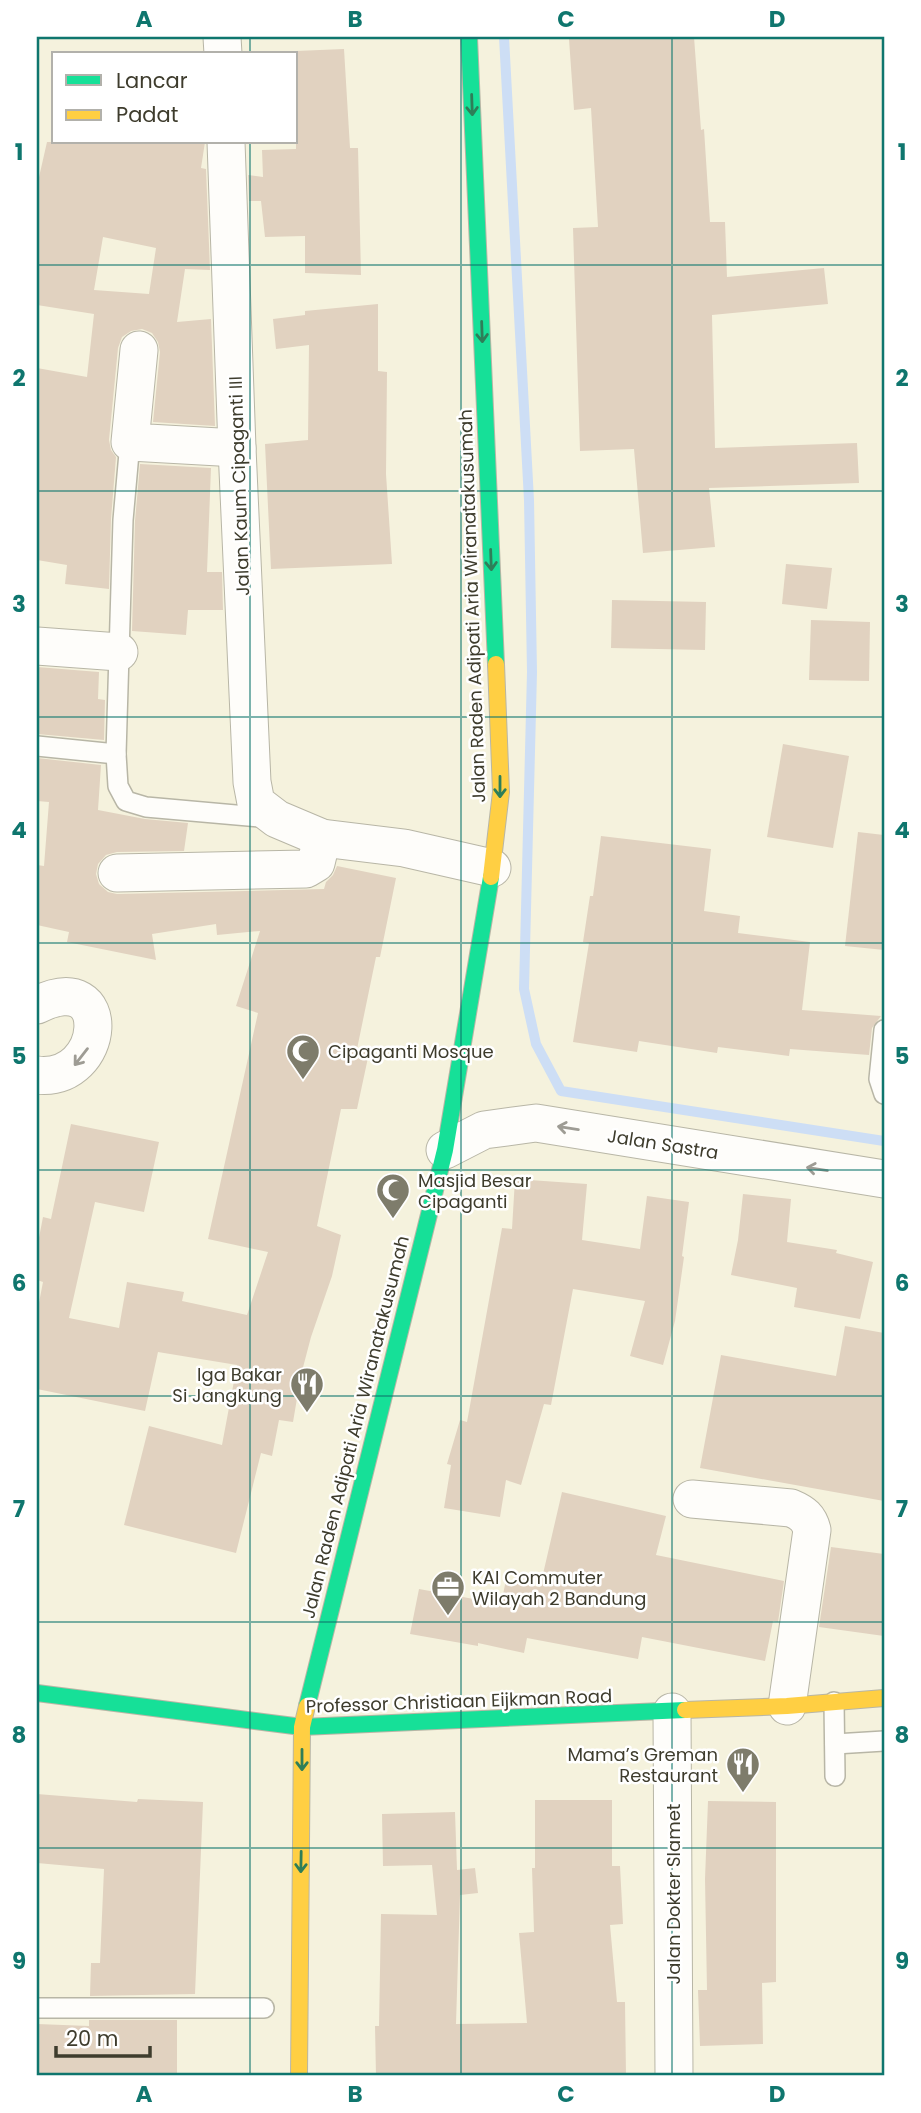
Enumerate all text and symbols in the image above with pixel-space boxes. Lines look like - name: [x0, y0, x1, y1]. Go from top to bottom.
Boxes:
- text: A: [136, 3, 153, 35]
- text: B: [347, 3, 363, 35]
- text: C: [557, 3, 575, 35]
- text: D: [769, 3, 785, 35]
- legend: [52, 52, 298, 144]
- text: Lancar: [116, 66, 188, 95]
- one-way arrow: [466, 93, 479, 116]
- text: Padat: [116, 100, 178, 129]
- text: 1: [15, 136, 23, 168]
- text: 1: [898, 136, 906, 168]
- one-way arrow: [475, 320, 488, 343]
- text: 2: [12, 362, 26, 394]
- text: 2: [895, 362, 909, 394]
- street label: Jalan Kaum Cipaganti III: [223, 376, 255, 596]
- street label: Jalan Raden Adipati Aria Wiranatakusumah: [453, 409, 491, 803]
- one-way arrow: [484, 548, 497, 571]
- text: 3: [12, 588, 26, 620]
- text: 3: [895, 588, 909, 620]
- one-way arrow: [493, 775, 507, 798]
- text: 4: [11, 814, 27, 846]
- text: 4: [894, 814, 910, 846]
- mosque icon: Cipaganti Mosque: [284, 1032, 322, 1081]
- place label: Cipaganti Mosque: [328, 1039, 494, 1064]
- text: 5: [12, 1040, 26, 1072]
- text: 5: [895, 1040, 909, 1072]
- one-way arrow: [73, 1047, 88, 1065]
- one-way arrow: [557, 1121, 580, 1134]
- street label: Jalan Sastra: [606, 1123, 720, 1165]
- one-way arrow: [806, 1162, 829, 1175]
- place label: Masjid Besar Cipaganti: [418, 1168, 532, 1214]
- mosque icon: Masjid Besar Cipaganti: [374, 1171, 412, 1220]
- street label: Jalan Raden Adipati Aria Wiranatakusumah: [295, 1233, 415, 1621]
- text: 6: [12, 1267, 26, 1299]
- text: 6: [895, 1267, 909, 1299]
- place label: Iga Bakar Si Jangkung: [172, 1362, 282, 1408]
- restaurant icon: Iga Bakar Si Jangkung: [288, 1365, 326, 1414]
- text: 7: [13, 1493, 25, 1525]
- text: 7: [896, 1493, 908, 1525]
- place label: KAI Commuter Wilayah 2 Bandung: [472, 1565, 646, 1611]
- office icon: KAI Commuter Wilayah 2 Bandung: [429, 1568, 467, 1617]
- street label: Professor Christiaan Eijkman Road: [305, 1683, 613, 1719]
- text: 8: [12, 1719, 26, 1751]
- text: 8: [895, 1719, 909, 1751]
- place label: Mama’s Greman Restaurant: [567, 1742, 718, 1788]
- restaurant icon: Mama’s Greman Restaurant: [724, 1745, 762, 1794]
- one-way arrow: [295, 1749, 309, 1772]
- street label: Jalan Dokter Slamet: [661, 1804, 686, 1984]
- one-way arrow: [294, 1850, 308, 1873]
- text: 9: [12, 1945, 26, 1977]
- text: 9: [895, 1945, 909, 1977]
- scale bar: [56, 2015, 150, 2059]
- text: 20 m: [66, 2024, 119, 2053]
- text: A: [136, 2078, 153, 2110]
- text: B: [347, 2078, 363, 2110]
- text: C: [557, 2078, 575, 2110]
- text: D: [769, 2078, 785, 2110]

